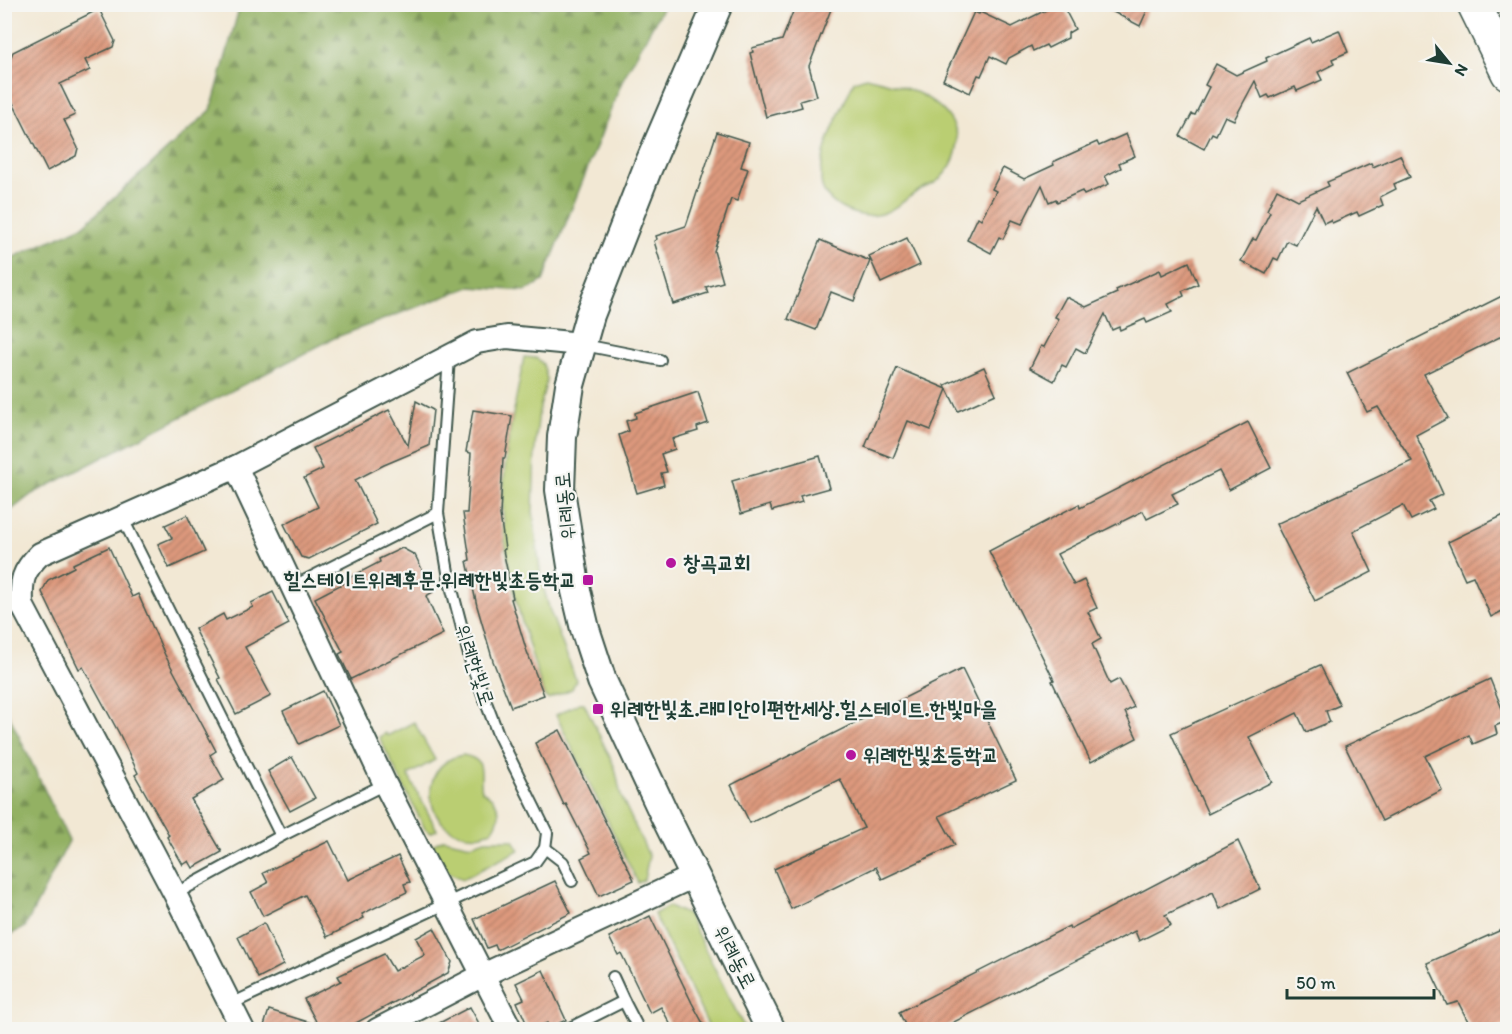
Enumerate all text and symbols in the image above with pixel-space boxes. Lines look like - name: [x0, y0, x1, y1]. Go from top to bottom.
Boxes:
- north arrow: [1419, 33, 1479, 93]
- text: N: [1451, 61, 1472, 80]
- street label: 위례동로: [549, 471, 580, 541]
- place label: 창곡교회: [683, 550, 751, 575]
- marker: 창곡교회: [664, 556, 678, 570]
- place label: 힐스테이트위례후문.위례한빛초등학교: [284, 567, 576, 592]
- marker: 힐스테이트위례후문.위례한빛초등학교: [581, 573, 595, 587]
- street label: 위례한빛로: [451, 621, 500, 709]
- place label: 위례한빛초.래미안이편한세상.힐스테이트.한빛마을: [610, 696, 997, 721]
- marker: 위례한빛초.래미안이편한세상.힐스테이트.한빛마을: [591, 702, 605, 716]
- place label: 위례한빛초등학교: [863, 742, 998, 767]
- marker: 위례한빛초등학교: [844, 748, 858, 762]
- street label: 위례동로: [709, 921, 762, 993]
- scale bar: [1287, 962, 1434, 1000]
- text: 50 m: [1296, 972, 1336, 994]

